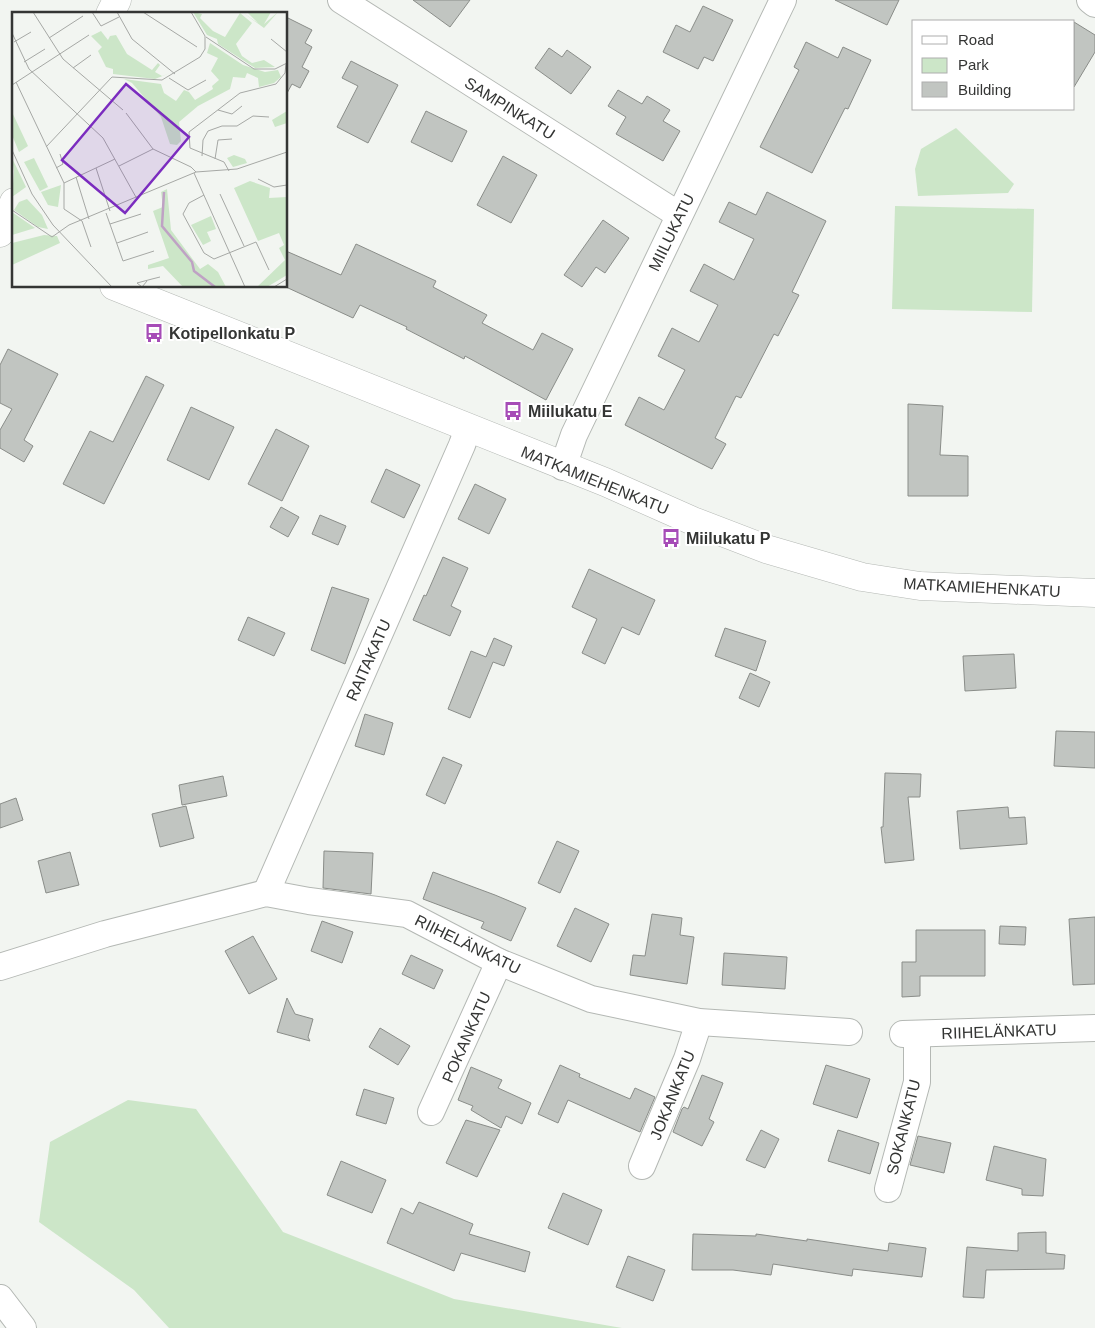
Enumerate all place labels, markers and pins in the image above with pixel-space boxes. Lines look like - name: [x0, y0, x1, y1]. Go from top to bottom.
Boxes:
- bus stop icon: Kotipellonkatu P: [143, 322, 165, 344]
- place label: Kotipellonkatu P: [169, 325, 296, 342]
- bus stop icon: Miilukatu E: [502, 400, 524, 422]
- place label: Miilukatu E: [528, 403, 613, 420]
- bus stop icon: Miilukatu P: [660, 527, 682, 549]
- place label: Miilukatu P: [686, 530, 771, 547]

